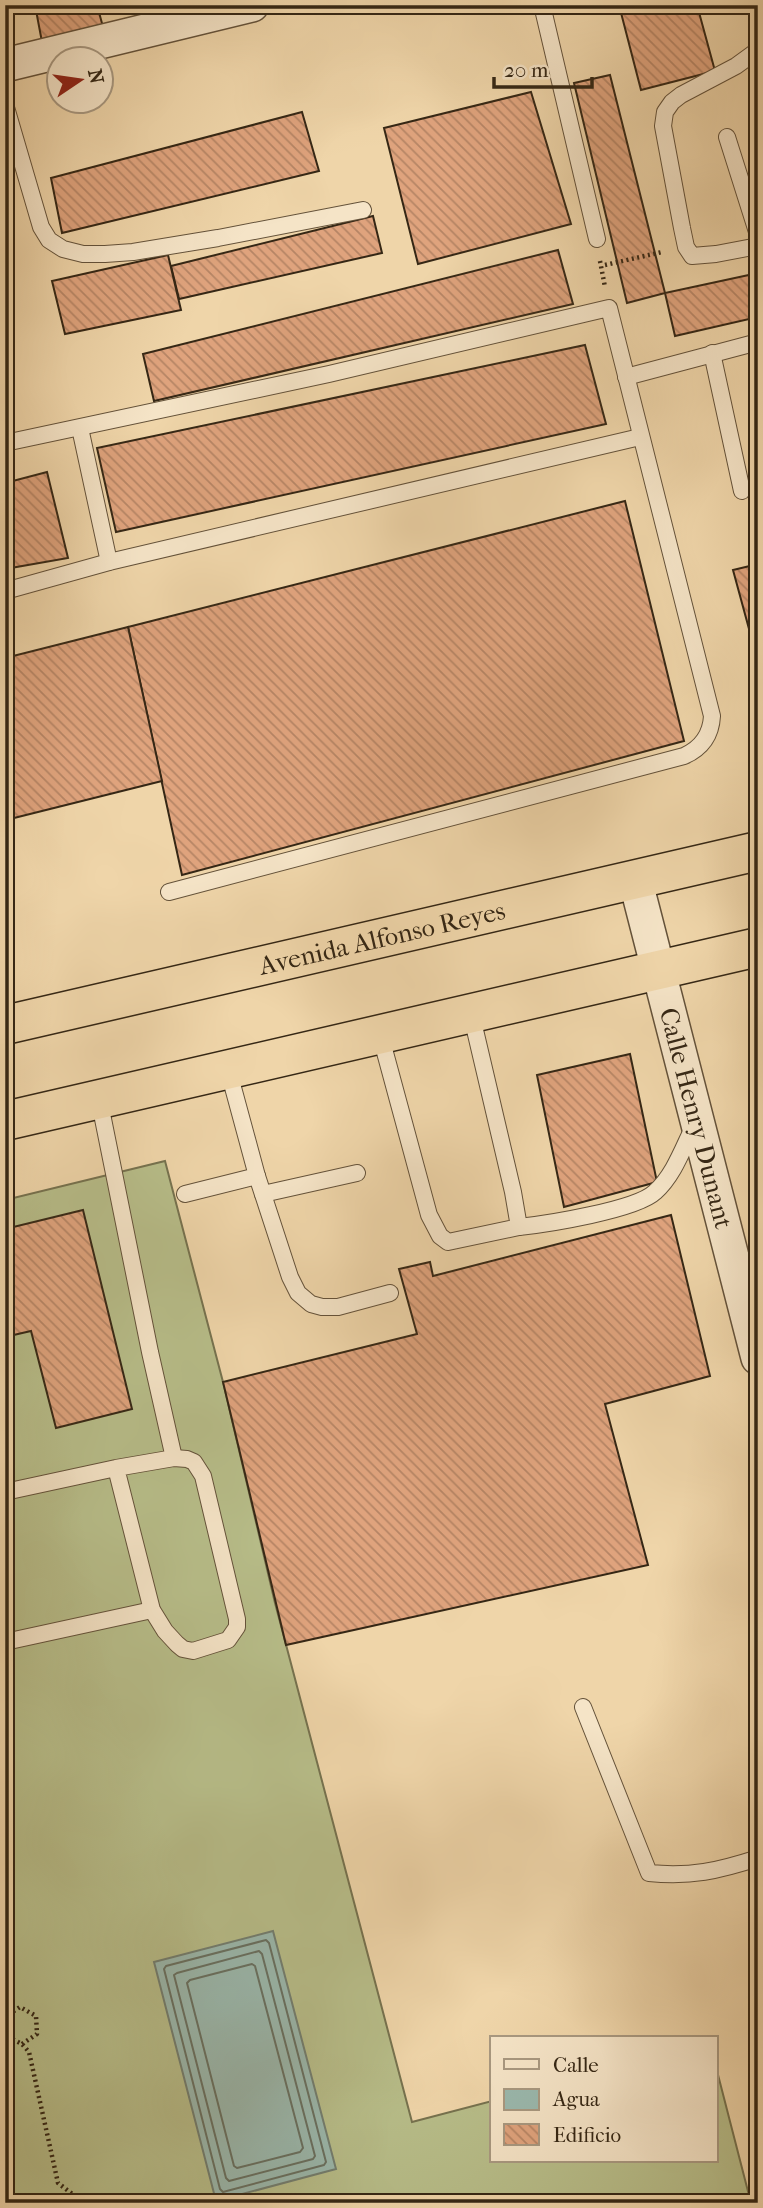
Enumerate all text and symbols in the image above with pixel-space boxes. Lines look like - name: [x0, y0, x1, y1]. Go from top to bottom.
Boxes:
- north arrow: [46, 46, 116, 116]
- scale bar: [494, 46, 592, 90]
- text: 20 m: [504, 58, 549, 82]
- text: N: [83, 67, 108, 86]
- street label: Avenida Alfonso Reyes: [255, 894, 508, 982]
- street label: Calle Henry Dunant: [653, 1005, 740, 1233]
- legend: [490, 2036, 718, 2162]
- text: Calle: [553, 2053, 599, 2077]
- text: Agua: [552, 2087, 600, 2111]
- text: Edificio: [553, 2123, 621, 2147]

